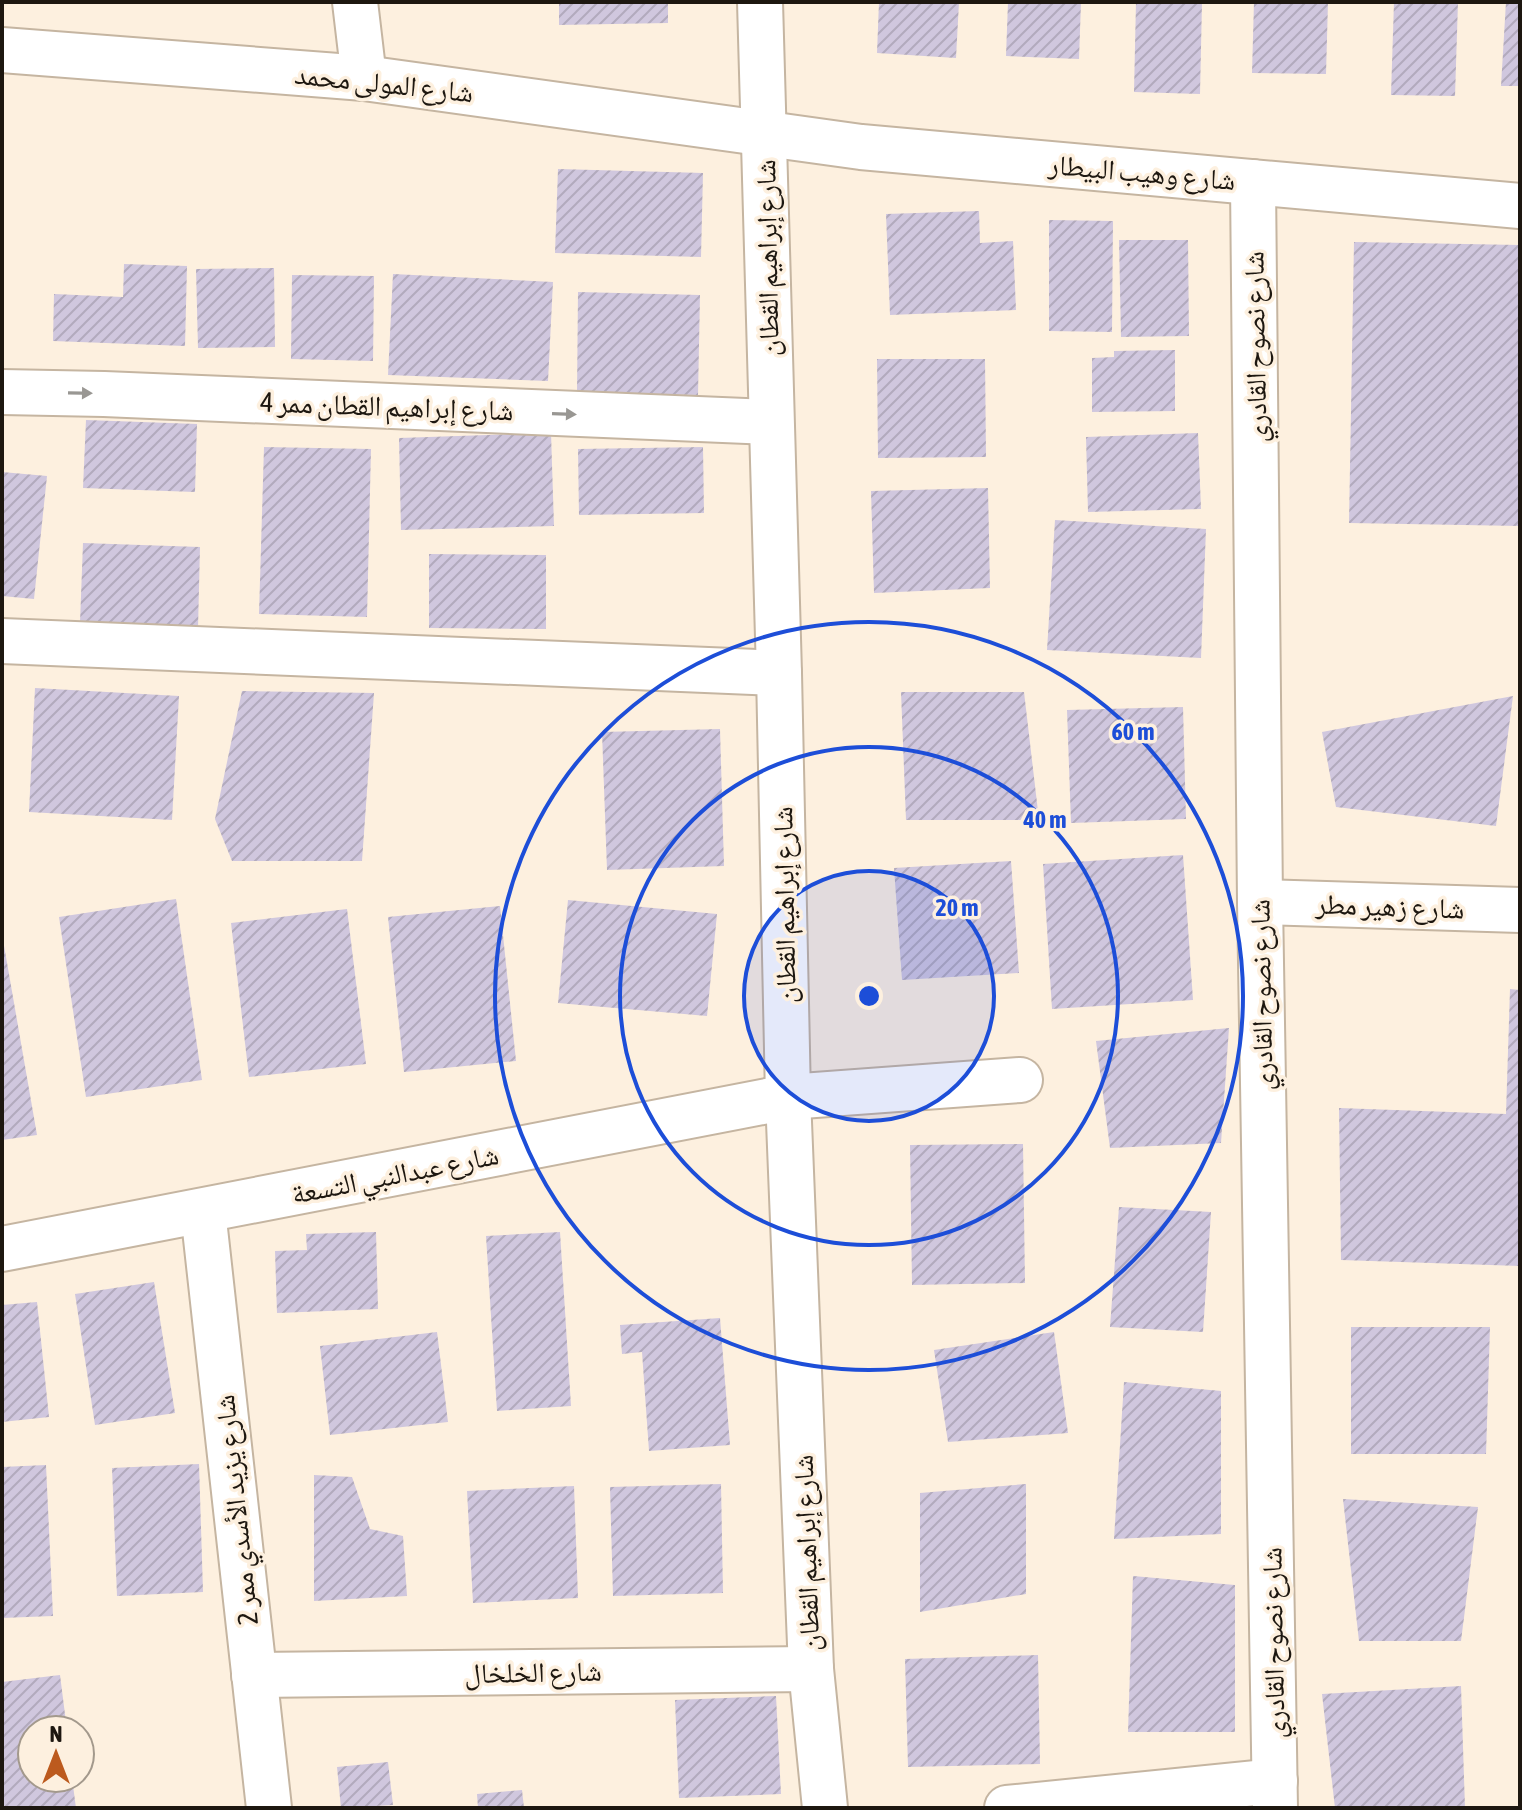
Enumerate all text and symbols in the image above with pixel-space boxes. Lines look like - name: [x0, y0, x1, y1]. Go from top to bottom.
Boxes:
- street label: شارع المولى محمد: [293, 58, 475, 110]
- street label: شارع وهيب البيطار: [1046, 148, 1237, 198]
- street label: شارع إبراهيم القطان: [749, 159, 788, 357]
- street label: شارع نصوح القادري: [1237, 251, 1280, 443]
- street label: شارع إبراهيم القطان ممر 4: [260, 386, 514, 429]
- one-way arrow: [68, 387, 93, 400]
- one-way arrow: [552, 407, 577, 420]
- text: 60 m: [1111, 718, 1155, 745]
- street label: شارع إبراهيم القطان: [766, 806, 805, 1004]
- text: 40 m: [1022, 806, 1067, 833]
- street label: شارع زهير مطر: [1314, 887, 1465, 927]
- text: 20 m: [935, 894, 979, 921]
- street label: شارع نصوح القادري: [1243, 899, 1286, 1091]
- centre of rings: [855, 982, 883, 1010]
- street label: شارع عبدالنبي التسعة: [289, 1138, 503, 1217]
- street label: شارع يزيد الأسدي ممر 2: [208, 1393, 271, 1627]
- street label: شارع إبراهيم القطان: [787, 1454, 828, 1652]
- street label: شارع نصوح القادري: [1255, 1547, 1298, 1739]
- street label: شارع الخلخال: [464, 1655, 602, 1691]
- north arrow: [16, 1714, 96, 1794]
- text: N: [50, 1721, 62, 1747]

